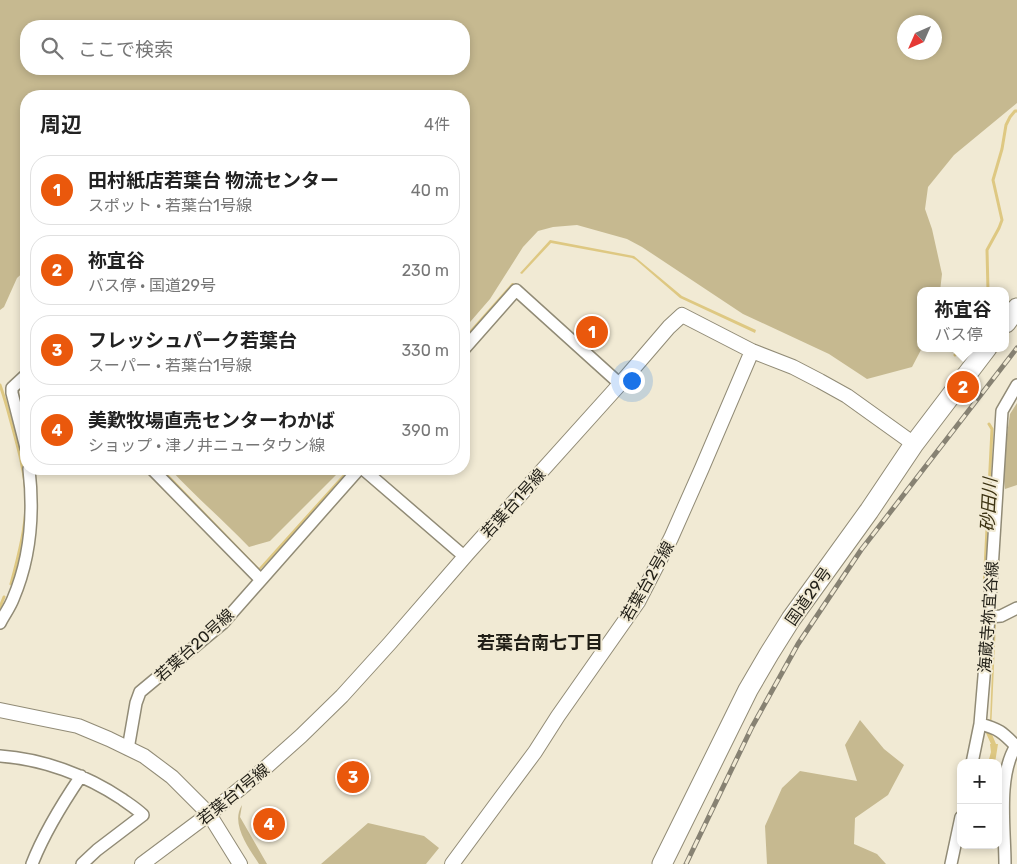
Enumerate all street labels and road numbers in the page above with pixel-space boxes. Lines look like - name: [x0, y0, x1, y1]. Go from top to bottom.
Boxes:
- street label: 若葉台1号線: [477, 465, 549, 542]
- street label: 若葉台2号線: [617, 538, 678, 625]
- street label: 海蔵寺祢宜谷線: [975, 561, 1002, 674]
- street label: 国道29号: [781, 563, 835, 629]
- street label: 若葉台20号線: [151, 605, 238, 686]
- street label: 若葉台1号線: [194, 760, 273, 829]

